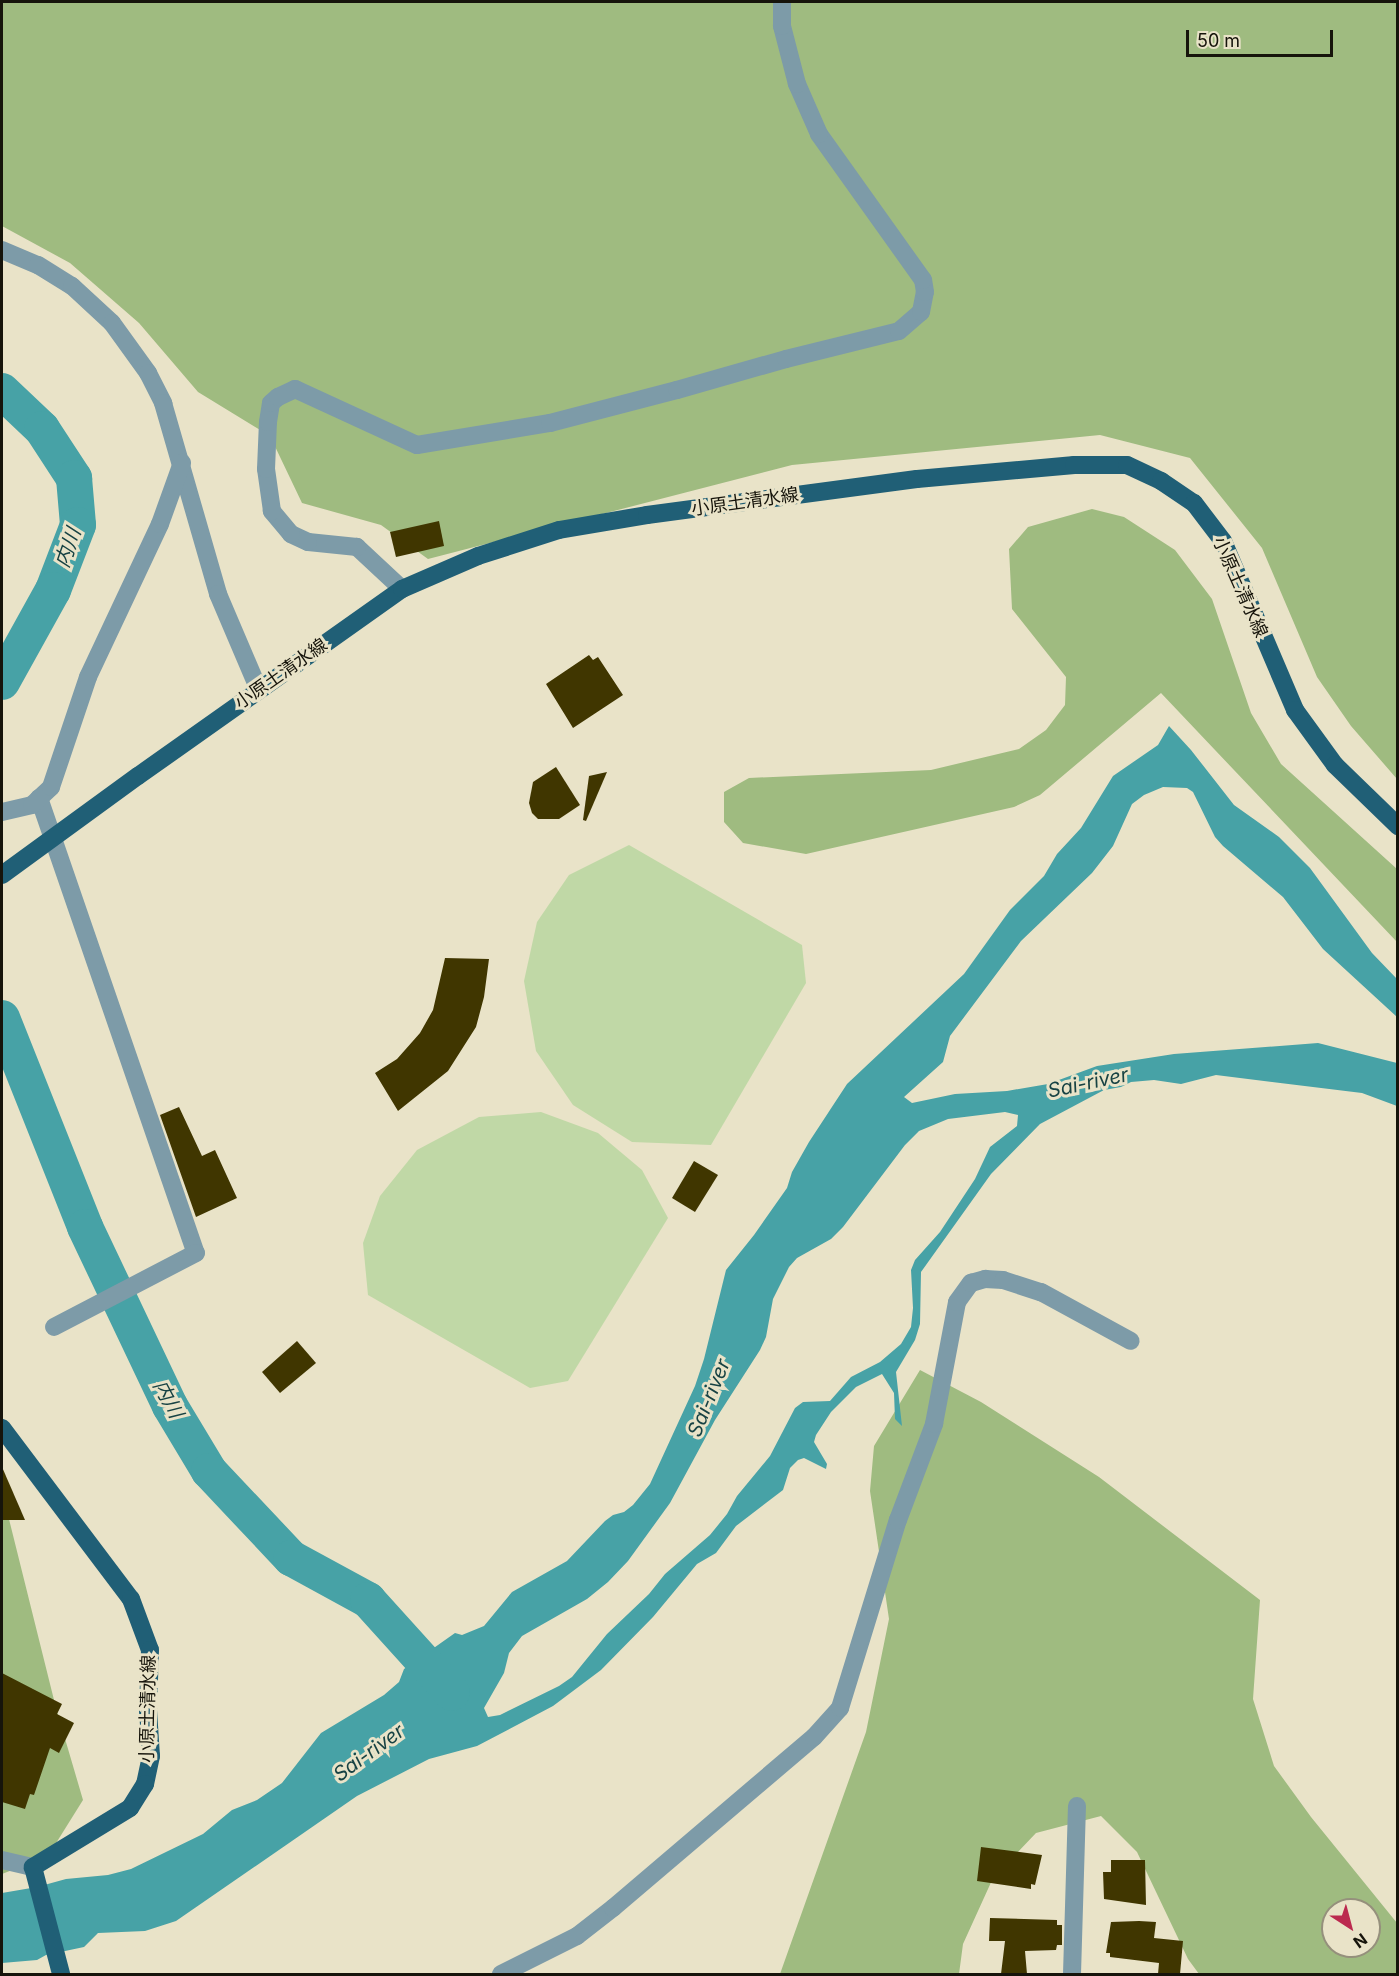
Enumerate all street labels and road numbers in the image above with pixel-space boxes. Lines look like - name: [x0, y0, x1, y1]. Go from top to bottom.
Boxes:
- street label: 小原土清水線: [690, 484, 800, 520]
- street label: 小原土清水線: [1208, 533, 1272, 641]
- street label: 小原土清水線: [231, 634, 331, 714]
- street label: 小原土清水線: [136, 1655, 160, 1763]

